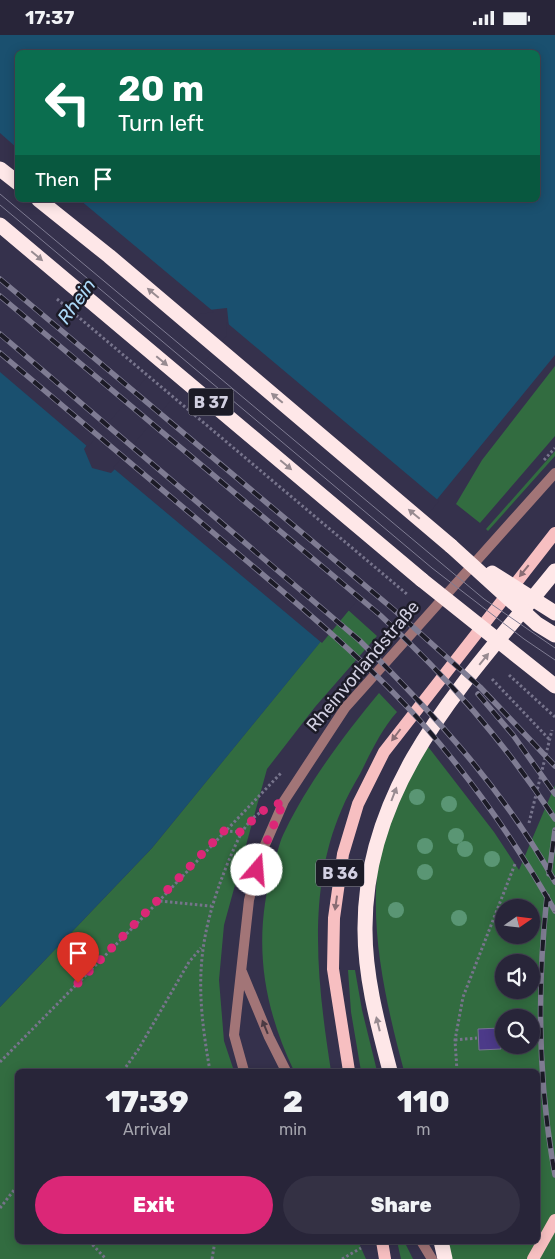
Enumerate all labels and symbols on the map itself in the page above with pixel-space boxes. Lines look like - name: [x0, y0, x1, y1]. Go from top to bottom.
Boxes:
- one-way arrow: [31, 251, 44, 262]
- water label: Rhein: [52, 274, 101, 329]
- one-way arrow: [146, 288, 159, 299]
- one-way arrow: [155, 355, 168, 366]
- road number: B 37: [188, 389, 234, 416]
- one-way arrow: [270, 393, 283, 404]
- one-way arrow: [279, 460, 292, 471]
- one-way arrow: [408, 509, 421, 520]
- one-way arrow: [519, 564, 530, 577]
- street label: Rheinvorlandstraße: [302, 596, 424, 736]
- one-way arrow: [478, 653, 489, 666]
- one-way arrow: [391, 729, 401, 742]
- one-way arrow: [390, 786, 398, 801]
- position arrow: [230, 843, 282, 895]
- road number: B 36: [316, 859, 364, 886]
- one-way arrow: [332, 895, 340, 911]
- north arrow: [495, 899, 540, 944]
- pin: [57, 932, 99, 983]
- one-way arrow: [374, 1017, 382, 1032]
- one-way arrow: [260, 1020, 268, 1035]

